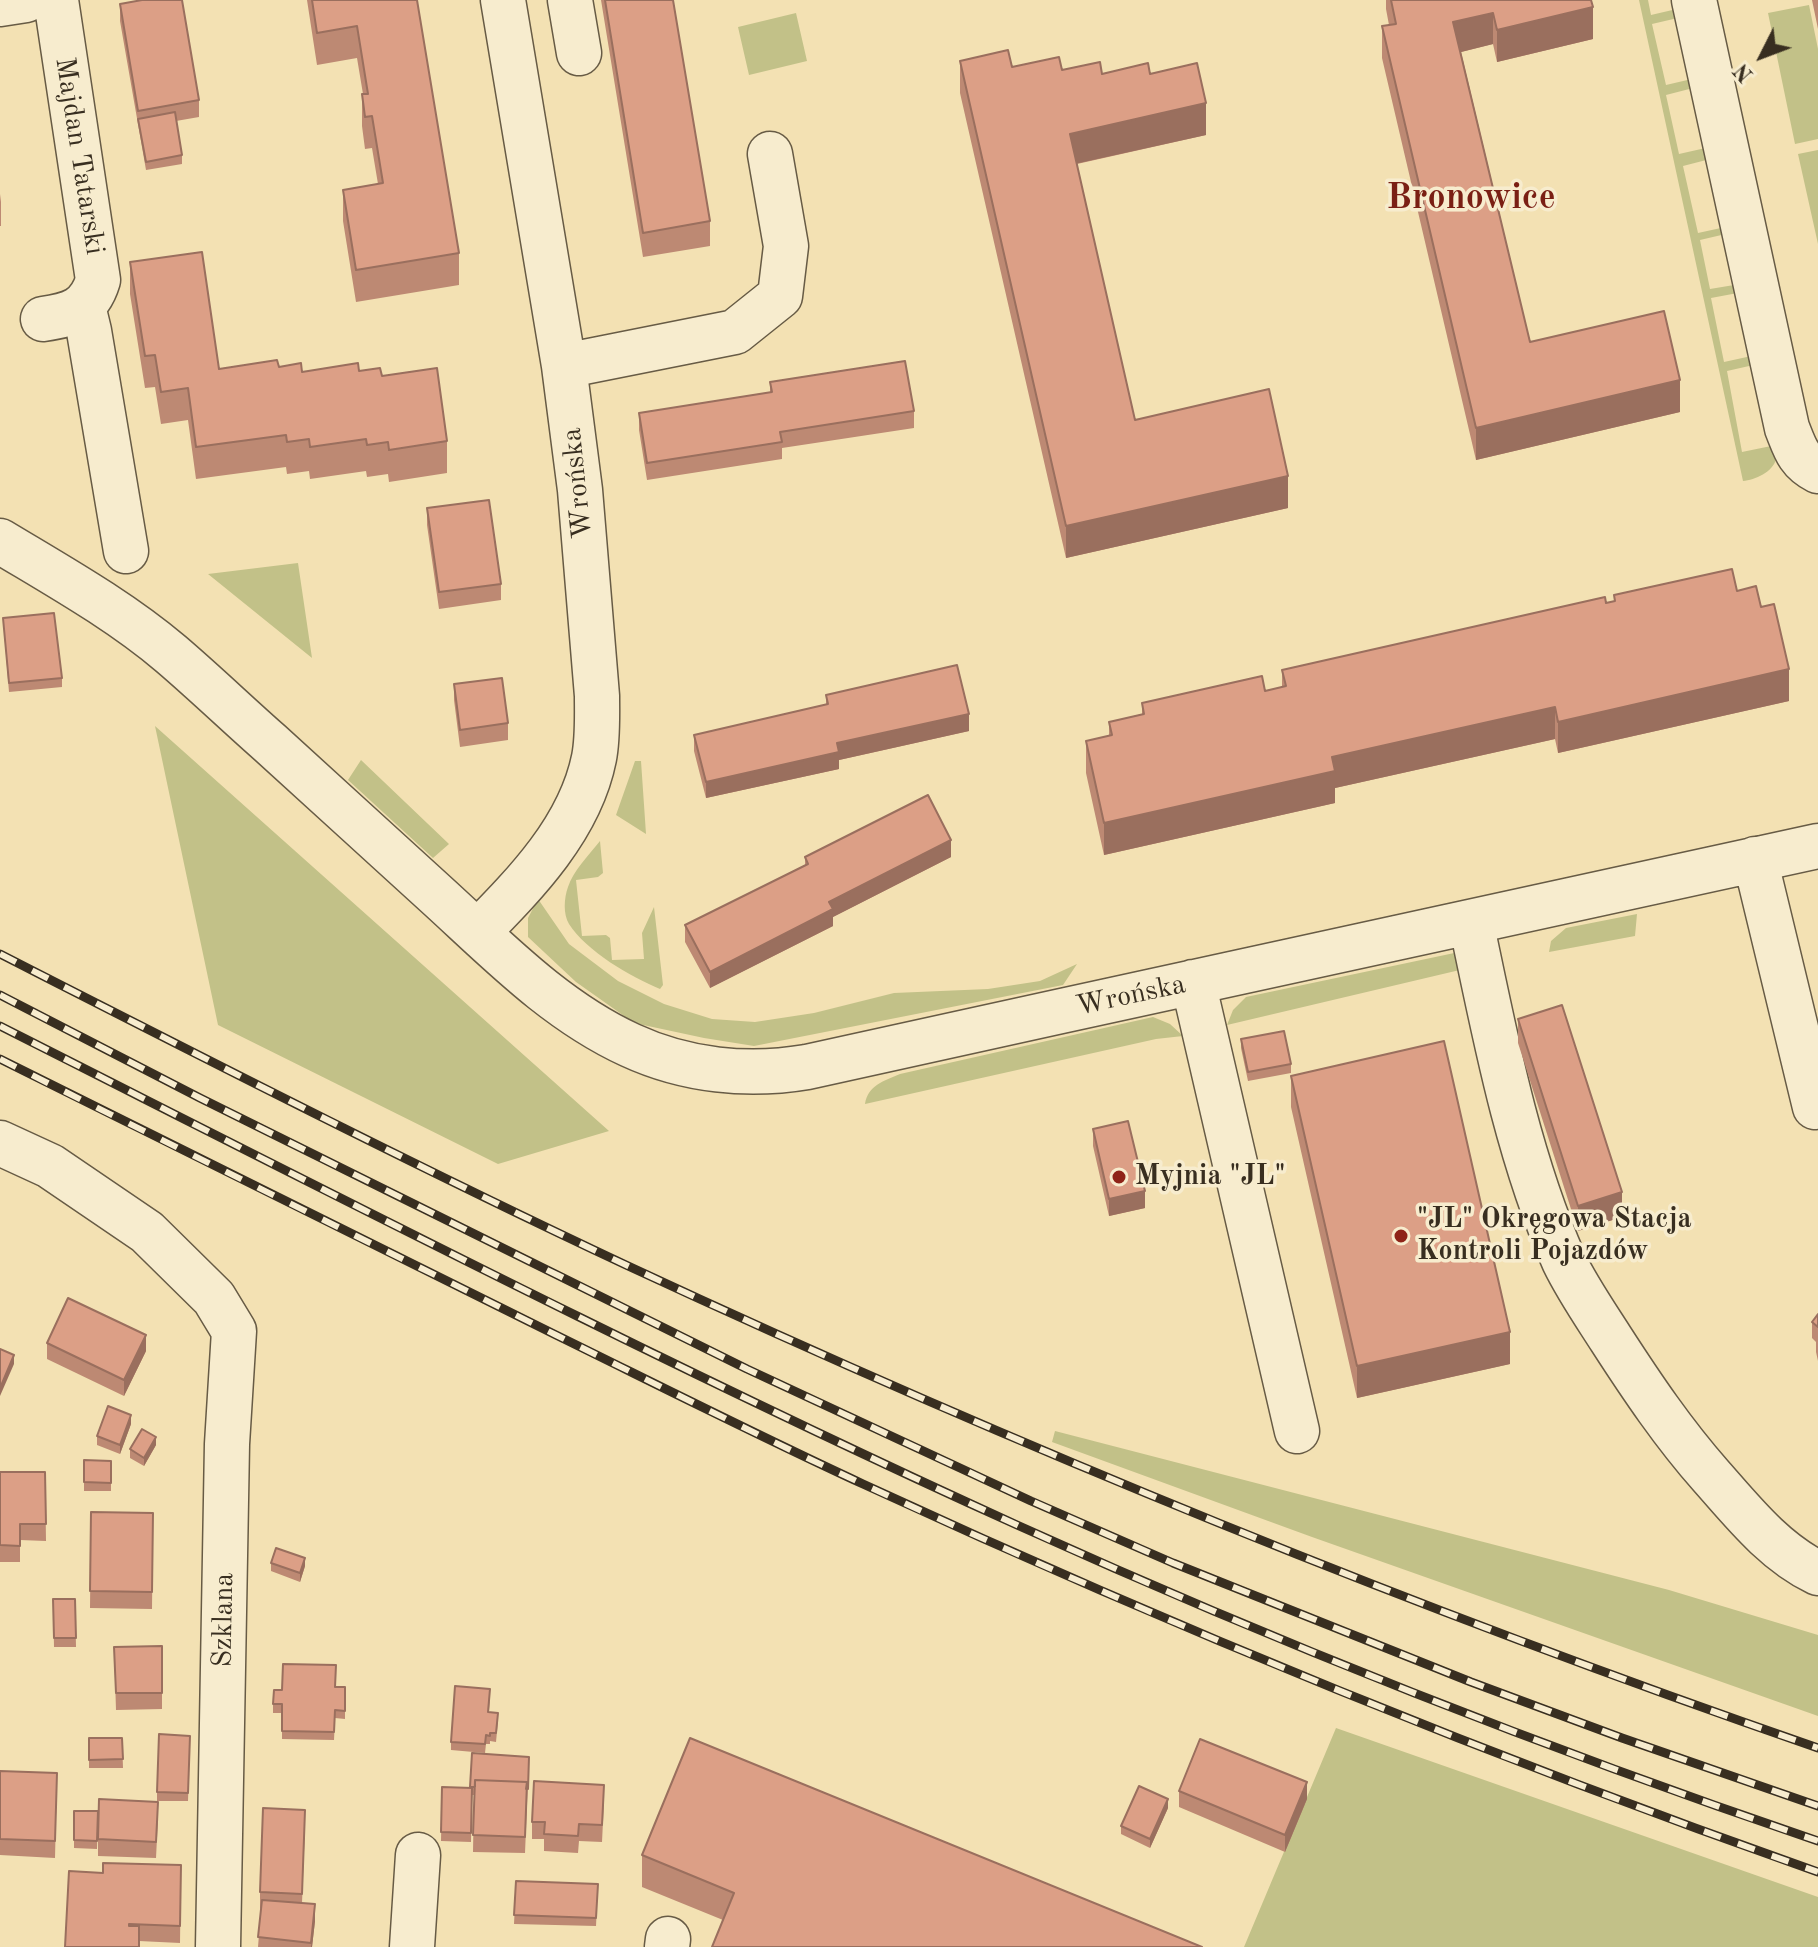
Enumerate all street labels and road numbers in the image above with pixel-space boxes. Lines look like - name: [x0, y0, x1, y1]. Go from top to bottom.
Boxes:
- street label: Majdan Tatarski: [47, 55, 111, 257]
- street label: Wrońska: [555, 426, 601, 540]
- street label: Wrońska: [1073, 968, 1189, 1024]
- street label: Szklana: [206, 1572, 242, 1668]

